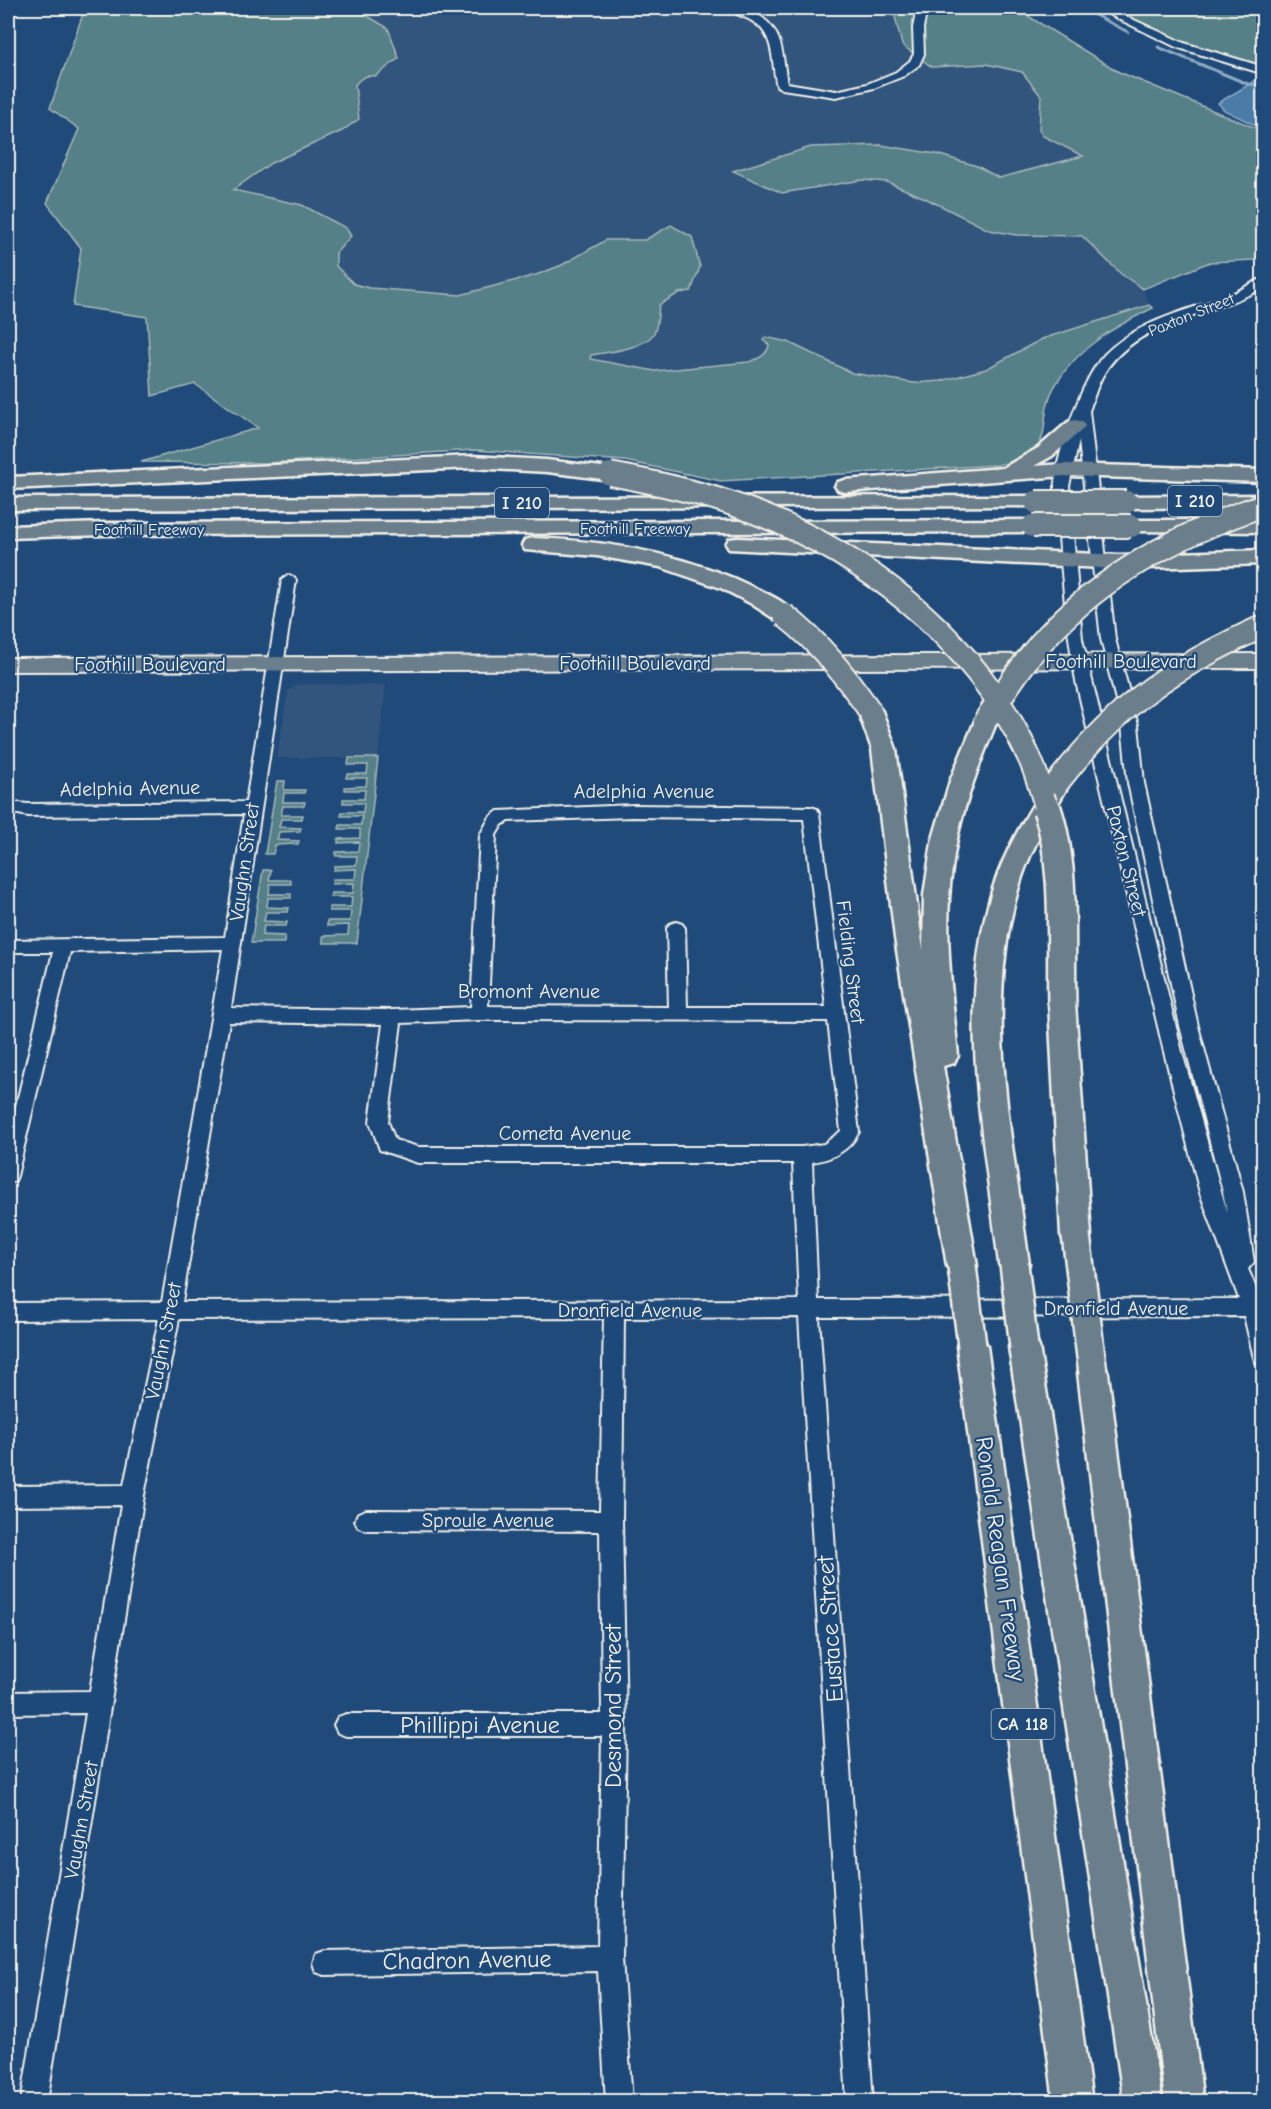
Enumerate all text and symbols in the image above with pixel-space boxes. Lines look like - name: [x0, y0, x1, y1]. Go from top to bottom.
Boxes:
- street label: Paxton Street: [1146, 289, 1237, 340]
- road number: I 210: [1168, 486, 1222, 516]
- road number: I 210: [495, 488, 549, 518]
- street label: Foothill Freeway: [580, 520, 691, 538]
- street label: Foothill Freeway: [94, 521, 205, 539]
- street label: Foothill Boulevard: [1045, 650, 1197, 673]
- street label: Foothill Boulevard: [559, 652, 711, 675]
- street label: Foothill Boulevard: [74, 653, 226, 676]
- street label: Adelphia Avenue: [60, 776, 200, 801]
- street label: Adelphia Avenue: [574, 780, 714, 803]
- street label: Vaughn Street: [225, 800, 264, 923]
- street label: Paxton Street: [1102, 803, 1152, 920]
- street label: Fielding Street: [832, 899, 870, 1026]
- street label: Bromont Avenue: [458, 980, 600, 1003]
- street label: Cometa Avenue: [499, 1122, 631, 1145]
- street label: Vaughn Street: [141, 1279, 186, 1402]
- street label: Dronfield Avenue: [1044, 1297, 1188, 1320]
- street label: Dronfield Avenue: [558, 1299, 702, 1322]
- street label: Ronald Reagan Freeway: [970, 1435, 1032, 1684]
- street label: Sproule Avenue: [422, 1509, 554, 1532]
- street label: Eustace Street: [811, 1554, 849, 1703]
- street label: Desmond Street: [599, 1623, 627, 1788]
- road number: CA 118: [992, 1709, 1054, 1739]
- street label: Phillippi Avenue: [400, 1711, 560, 1739]
- street label: Vaughn Street: [60, 1758, 103, 1881]
- street label: Chadron Avenue: [382, 1945, 552, 1975]

